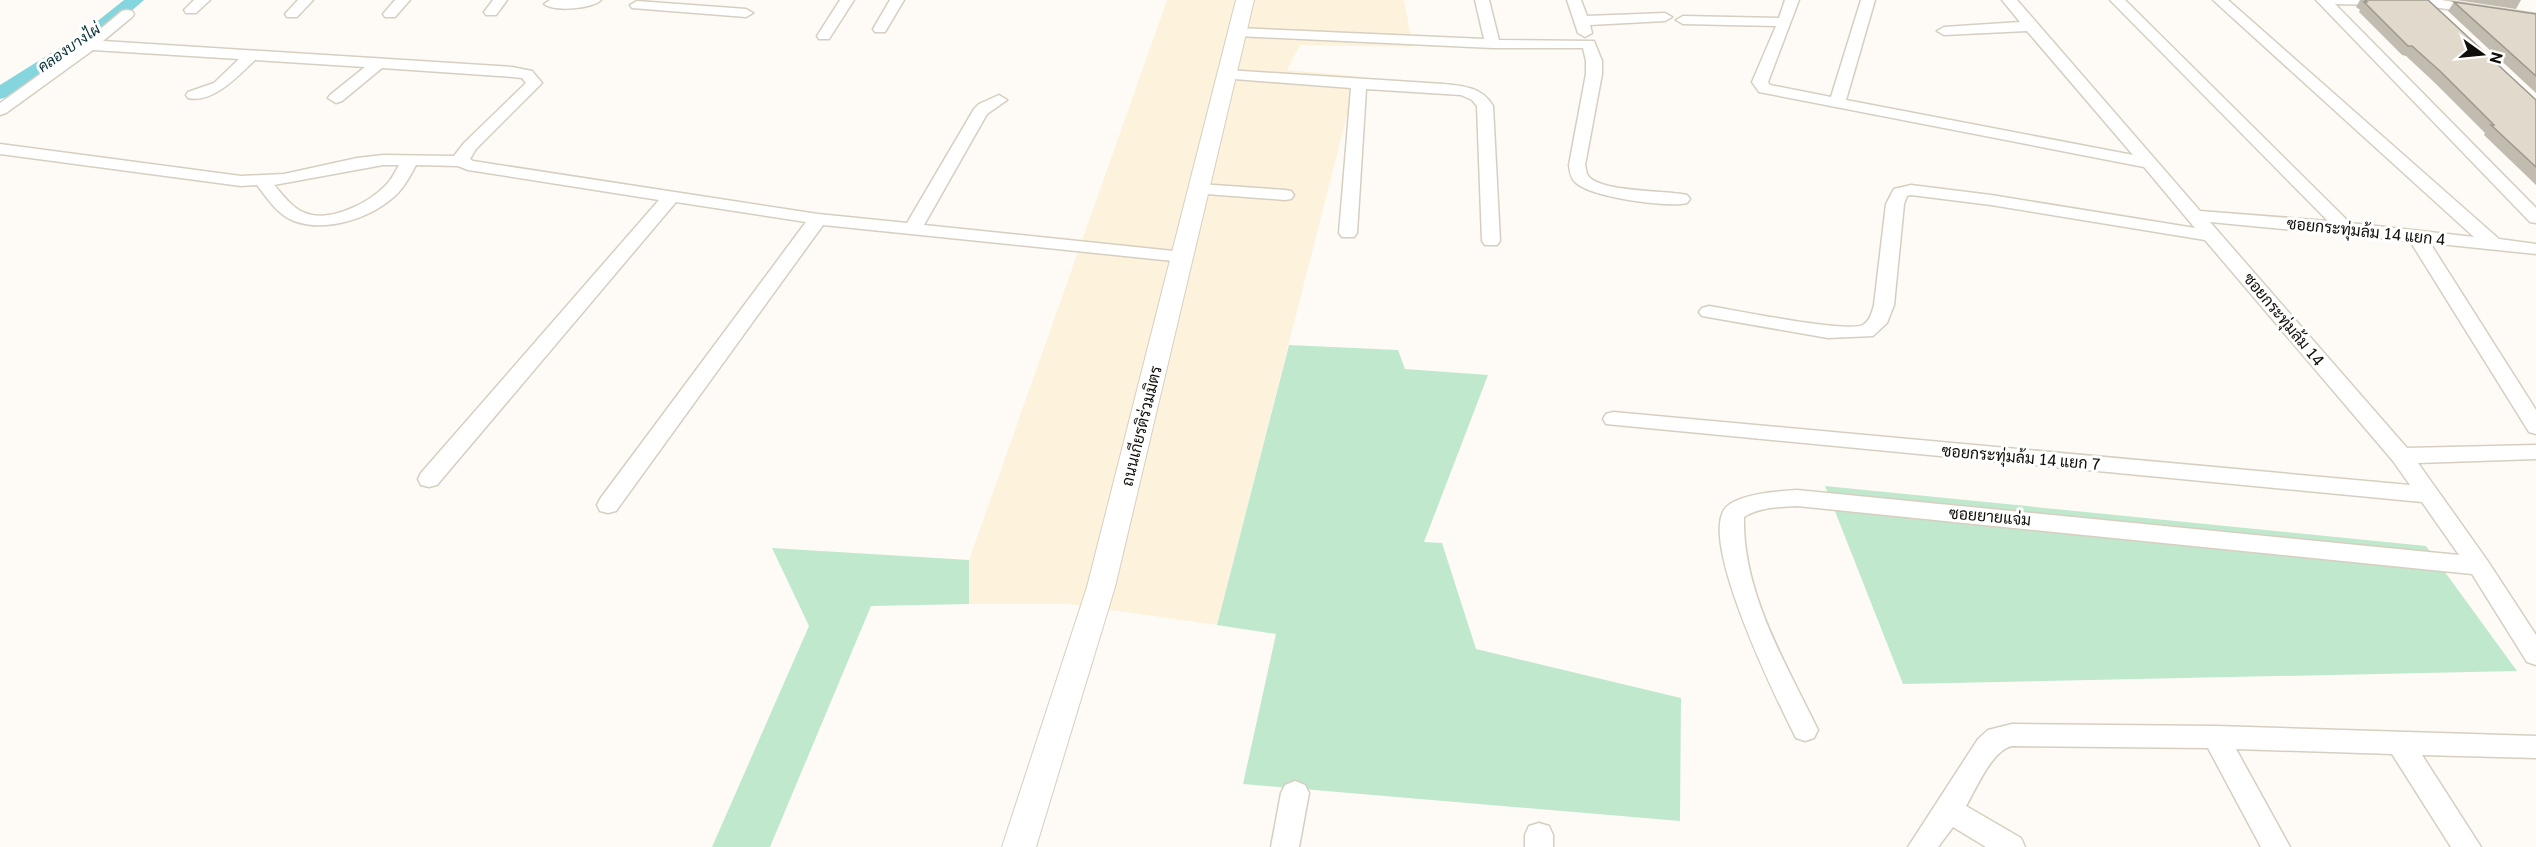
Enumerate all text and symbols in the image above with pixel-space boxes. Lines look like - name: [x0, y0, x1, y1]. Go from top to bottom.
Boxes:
- water label: คลองบางไผ่: [33, 18, 104, 75]
- north arrow: [2452, 24, 2512, 84]
- text: N: [2485, 50, 2509, 66]
- street label: ซอยกระทุ่มล้ม 14 แยก 4: [2286, 212, 2446, 251]
- street label: ซอยกระทุ่มล้ม 14: [2238, 268, 2329, 371]
- street label: ถนนเกียรติร่วมมิตร: [1115, 363, 1166, 488]
- street label: ซอยกระทุ่มล้ม 14 แยก 7: [1941, 439, 2101, 476]
- street label: ซอยยายแจ่ม: [1948, 501, 2032, 530]

